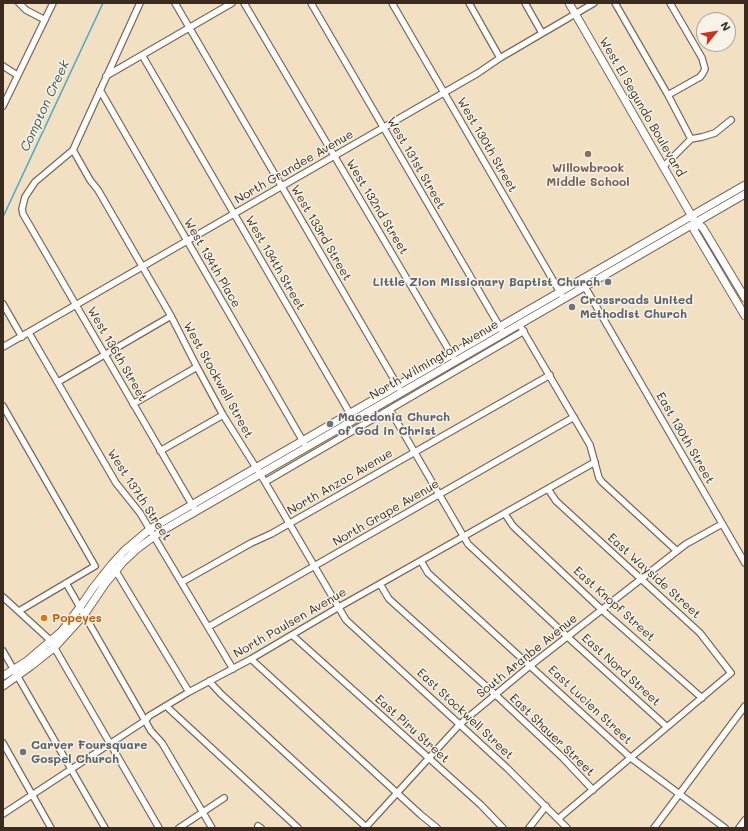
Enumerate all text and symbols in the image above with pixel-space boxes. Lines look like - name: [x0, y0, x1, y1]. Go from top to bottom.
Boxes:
- north arrow: [696, 12, 736, 52]
- text: N: [717, 19, 735, 34]
- street label: West El Segundo Boulevard: [596, 35, 688, 179]
- water label: Compton Creek: [17, 58, 73, 154]
- street label: West 130th Street: [454, 95, 520, 195]
- street label: West 131st Street: [384, 114, 448, 212]
- street label: North Grandee Avenue: [232, 127, 356, 207]
- marker: Willowbrook Middle School: [583, 149, 593, 159]
- street label: West 132nd Street: [343, 157, 411, 257]
- place label: Willowbrook Middle School: [546, 161, 630, 189]
- street label: West 133rd Street: [288, 183, 354, 283]
- street label: West 134th Street: [242, 213, 308, 313]
- street label: West 134th Place: [181, 216, 243, 310]
- place label: Little Zion Missionary Baptist Church: [373, 275, 600, 289]
- marker: Little Zion Missionary Baptist Church: [603, 277, 613, 287]
- place label: Crossroads United Methodist Church: [580, 293, 693, 321]
- marker: Crossroads United Methodist Church: [567, 302, 577, 312]
- street label: West 136th Street: [84, 304, 150, 404]
- street label: North Wilmington Avenue: [367, 317, 501, 403]
- street label: West Stockwell Street: [180, 320, 256, 440]
- street label: East 130th Street: [653, 390, 717, 486]
- place label: Macedonia Church of God in Christ: [338, 410, 450, 438]
- marker: Macedonia Church of God in Christ: [325, 419, 335, 429]
- street label: North Anzac Avenue: [285, 446, 395, 518]
- street label: West 137th Street: [104, 447, 174, 543]
- street label: North Grape Avenue: [330, 477, 442, 549]
- street label: East Wayside Street: [605, 530, 703, 622]
- street label: East Knopf Street: [570, 564, 658, 644]
- street label: North Paulsen Avenue: [231, 585, 349, 661]
- place label: Popeyes: [52, 611, 102, 625]
- street label: South Aranbe Avenue: [474, 611, 580, 701]
- marker: Popeyes: [39, 613, 49, 623]
- street label: East Nord Street: [579, 631, 663, 709]
- street label: East Lucien Street: [545, 663, 635, 747]
- street label: East Stockwell Street: [414, 666, 516, 762]
- street label: East Shauer Street: [507, 691, 597, 779]
- street label: East Piru Street: [372, 692, 452, 766]
- place label: Carver Foursquare Gospel Church: [31, 738, 147, 766]
- marker: Carver Foursquare Gospel Church: [18, 747, 28, 757]

